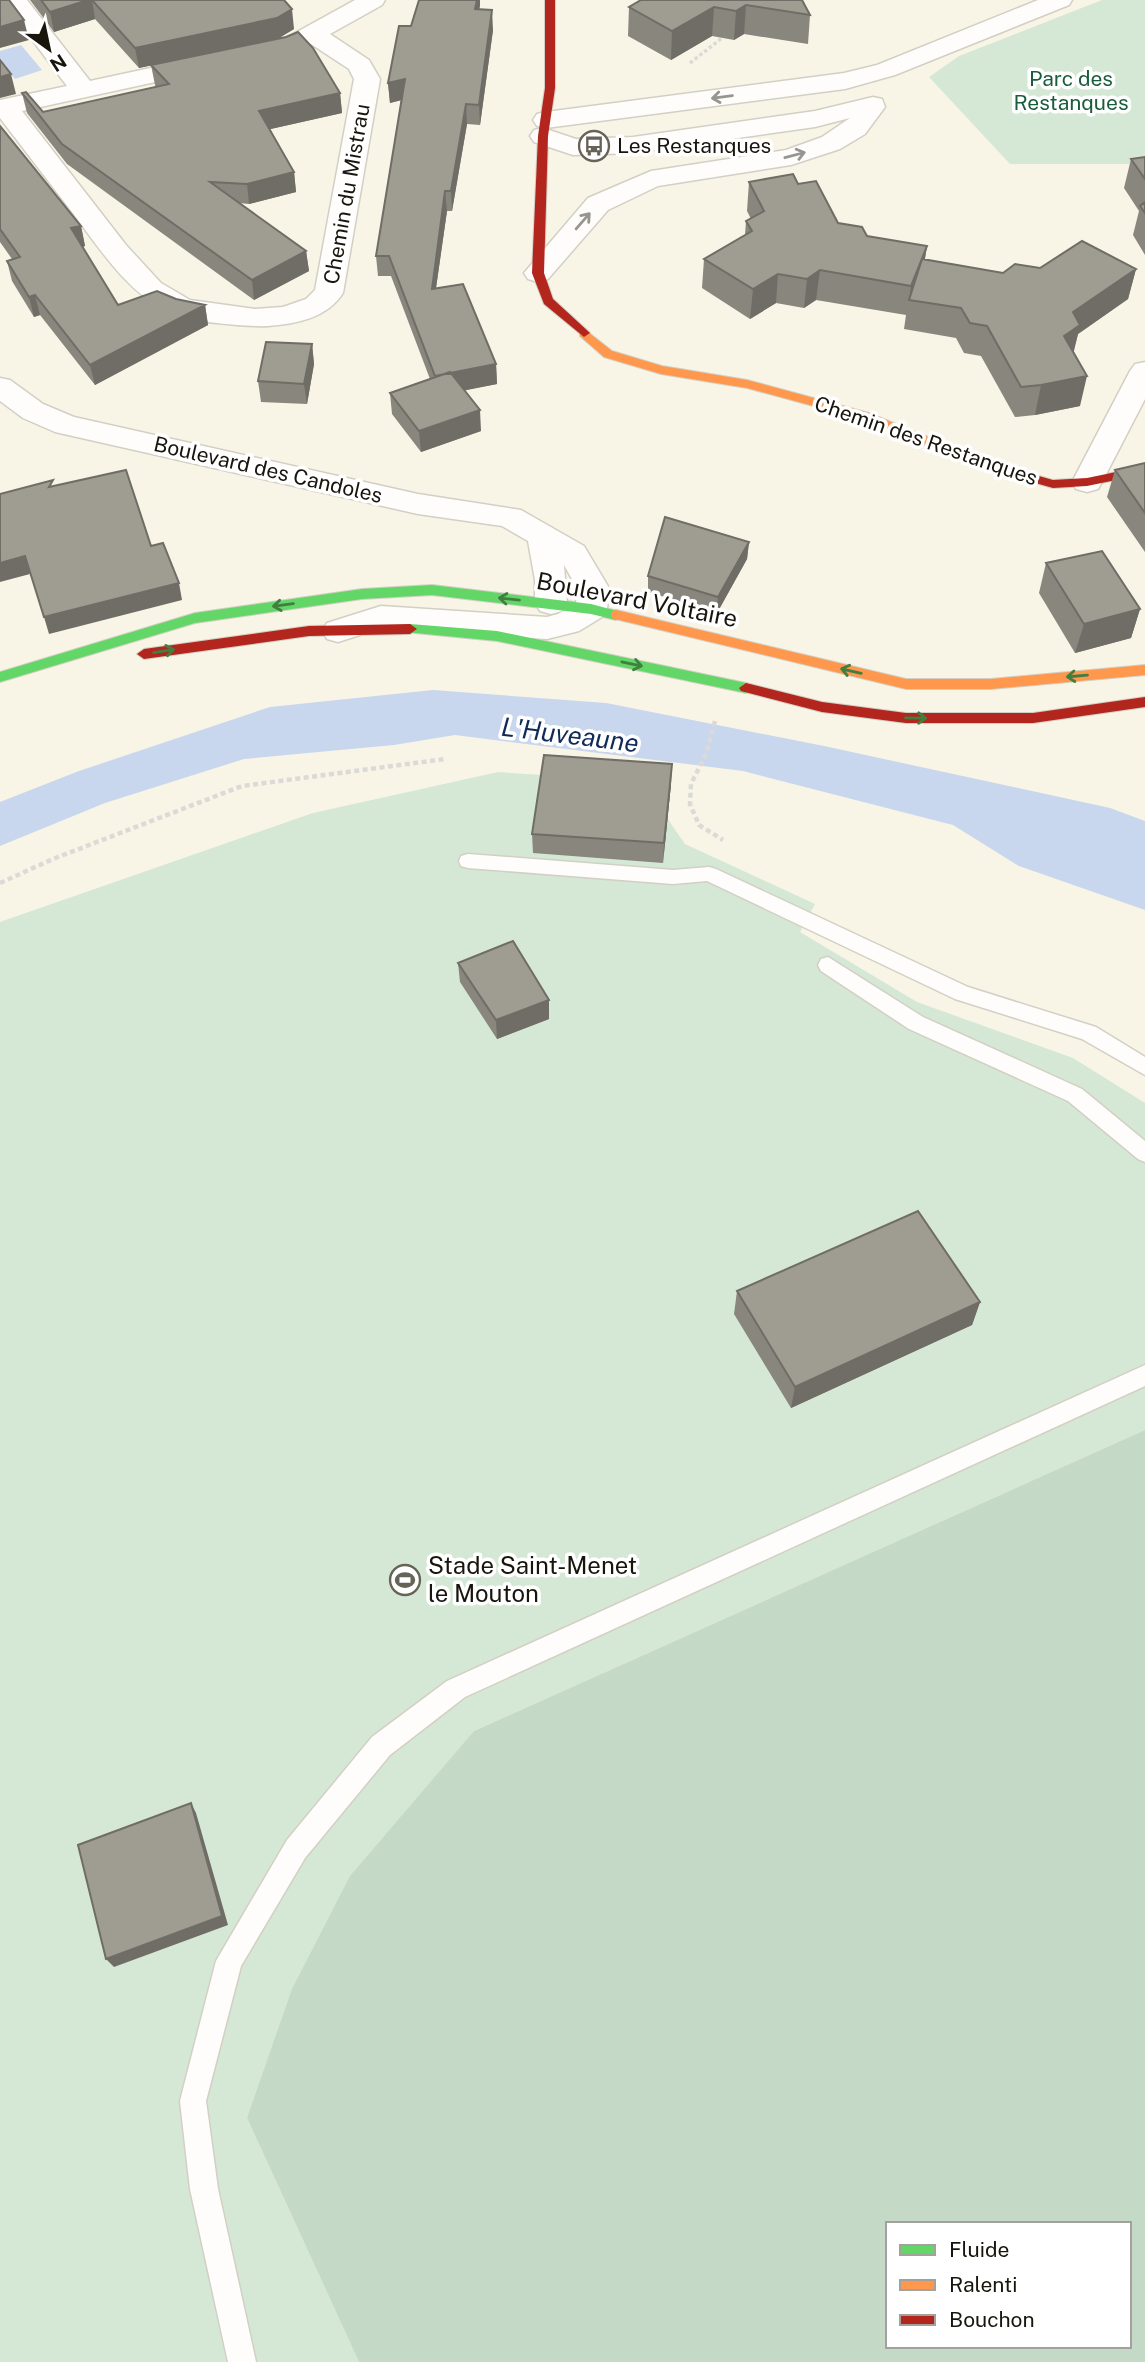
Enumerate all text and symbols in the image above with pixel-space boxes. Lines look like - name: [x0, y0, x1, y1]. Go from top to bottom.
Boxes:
- north arrow: [14, 14, 84, 84]
- text: N: [46, 50, 70, 77]
- park label: Parc des Restanques: [1013, 66, 1129, 115]
- one-way arrow: [711, 90, 734, 103]
- street label: Chemin du Mistrau: [318, 102, 375, 286]
- bus stop icon: Les Restanques: [577, 129, 611, 163]
- place label: Les Restanques: [617, 133, 771, 158]
- one-way arrow: [783, 148, 805, 161]
- one-way arrow: [575, 212, 591, 230]
- street label: Chemin des Restanques: [811, 391, 1041, 490]
- street label: Boulevard des Candoles: [151, 431, 385, 508]
- street label: Boulevard Voltaire: [534, 566, 740, 632]
- one-way arrow: [498, 592, 521, 605]
- one-way arrow: [272, 599, 295, 612]
- one-way arrow: [152, 644, 175, 657]
- one-way arrow: [620, 658, 643, 671]
- one-way arrow: [840, 663, 863, 677]
- one-way arrow: [1066, 670, 1089, 683]
- water label: L'Huveaune: [500, 711, 641, 758]
- one-way arrow: [904, 711, 927, 725]
- place label: Stade Saint-Menet le Mouton: [428, 1551, 637, 1607]
- sports icon: Stade Saint-Menet le Mouton: [388, 1563, 422, 1597]
- legend: [886, 2222, 1131, 2348]
- text: Fluide: [949, 2237, 1009, 2262]
- text: Ralenti: [949, 2272, 1017, 2297]
- text: Bouchon: [949, 2307, 1035, 2332]

